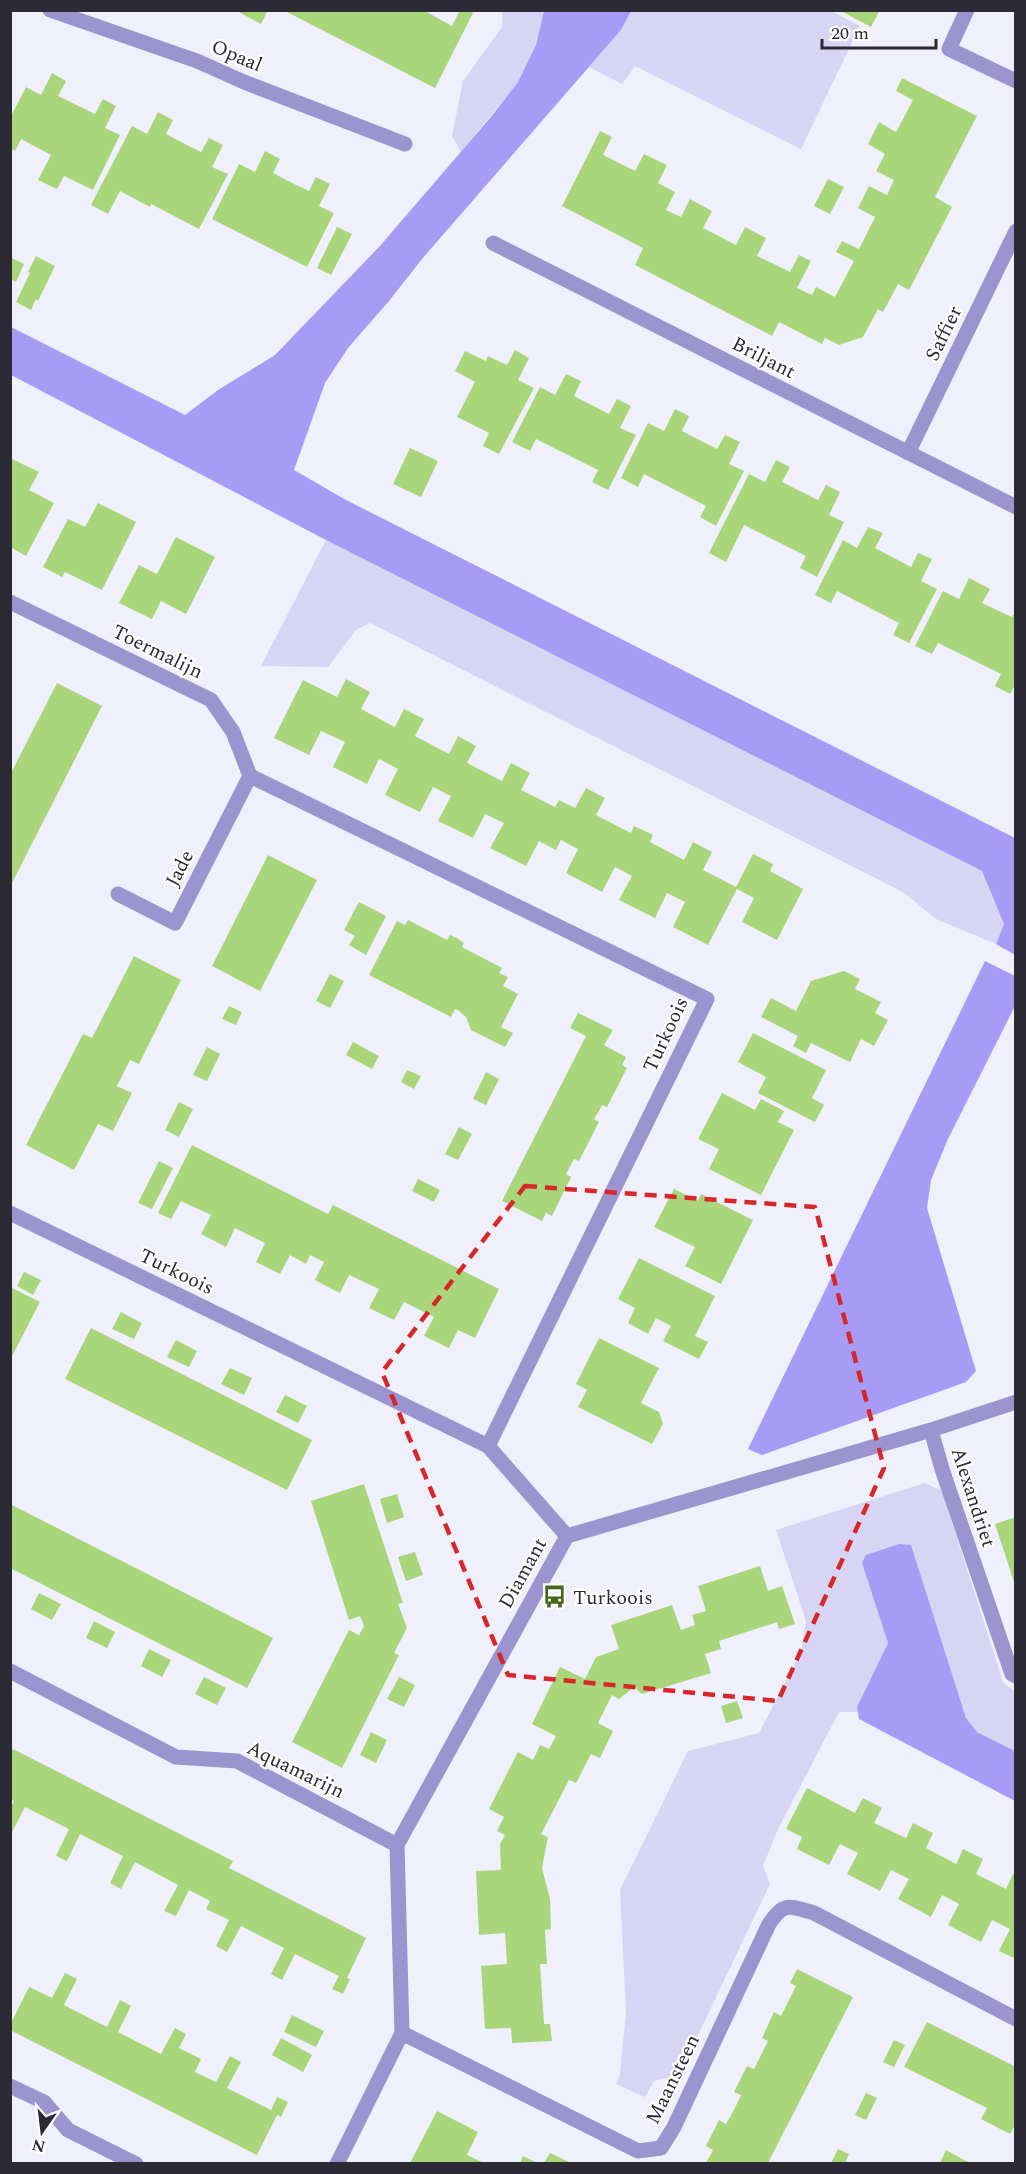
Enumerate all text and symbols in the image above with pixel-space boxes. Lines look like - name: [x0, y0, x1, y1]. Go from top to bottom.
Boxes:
- scale bar: [822, 12, 936, 50]
- text: 20 m: [831, 20, 869, 47]
- street label: Opaal: [206, 32, 267, 80]
- street label: Saffier: [918, 301, 970, 366]
- street label: Briljant: [726, 329, 801, 387]
- street label: Toermalijn: [107, 617, 208, 687]
- street label: Jade: [158, 845, 202, 892]
- street label: Turkoois: [635, 992, 696, 1077]
- street label: Turkoois: [134, 1241, 219, 1303]
- street label: Alexandriet: [943, 1443, 1003, 1551]
- street label: Diamant: [491, 1532, 555, 1614]
- place label: Turkoois: [573, 1583, 653, 1613]
- bus stop icon: Turkoois: [542, 1584, 568, 1610]
- street label: Aquamarijn: [241, 1733, 350, 1807]
- street label: Maansteen: [638, 2029, 708, 2130]
- north arrow: [12, 2102, 72, 2162]
- text: N: [29, 2132, 48, 2159]

